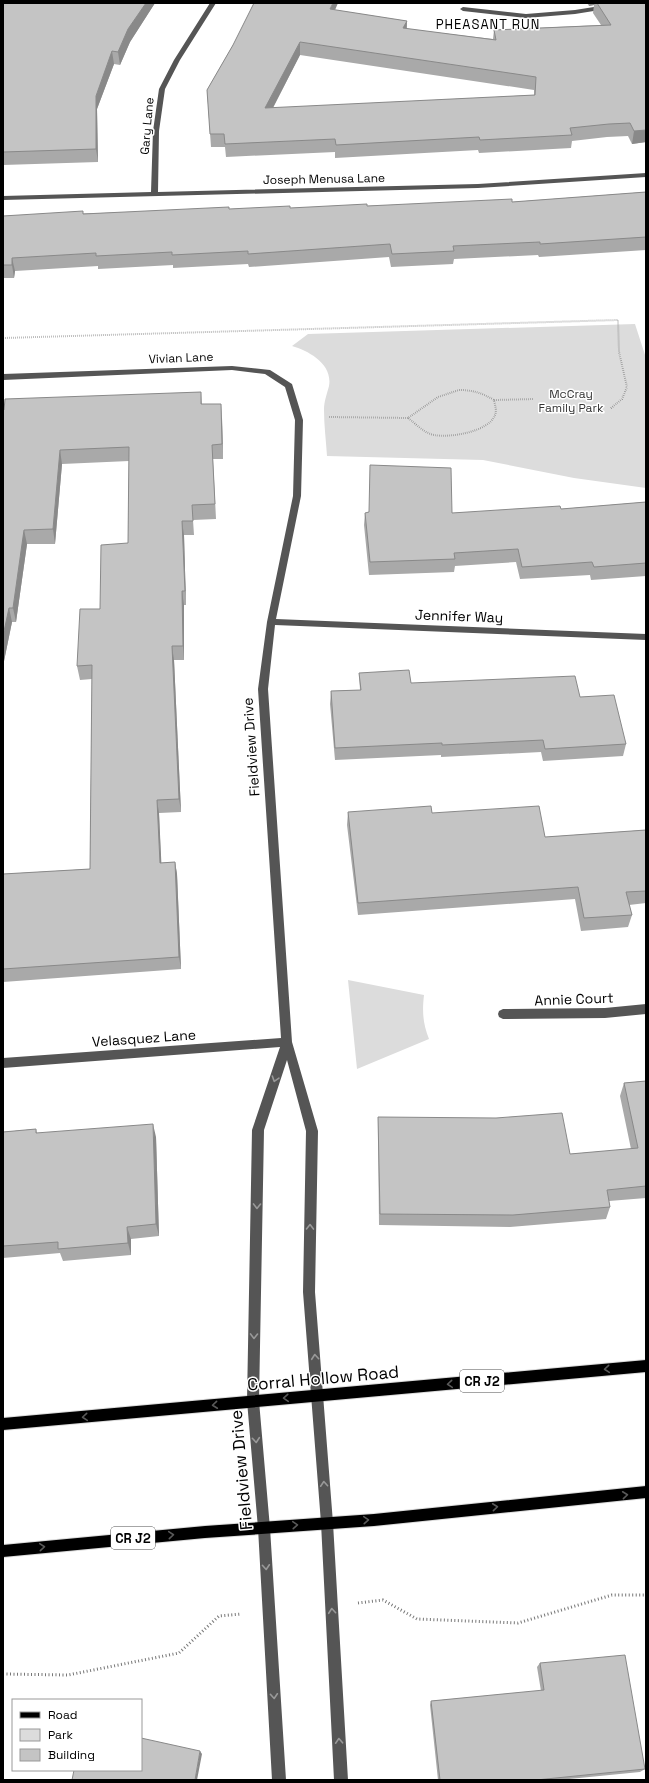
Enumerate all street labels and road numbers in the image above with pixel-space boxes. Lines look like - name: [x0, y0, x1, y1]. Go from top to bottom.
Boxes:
- street label: Gary Lane: [137, 97, 157, 155]
- street label: Joseph Menusa Lane: [263, 170, 385, 188]
- street label: Vivian Lane: [148, 349, 214, 367]
- street label: Jennifer Way: [415, 605, 503, 627]
- street label: Fieldview Drive: [239, 697, 263, 797]
- street label: Annie Court: [534, 989, 614, 1009]
- street label: Velasquez Lane: [91, 1025, 197, 1051]
- street label: Corral Hollow Road: [246, 1360, 400, 1396]
- road number: CR J2: [460, 1370, 504, 1392]
- street label: Fieldview Drive: [225, 1409, 257, 1531]
- road number: CR J2: [111, 1527, 155, 1549]

